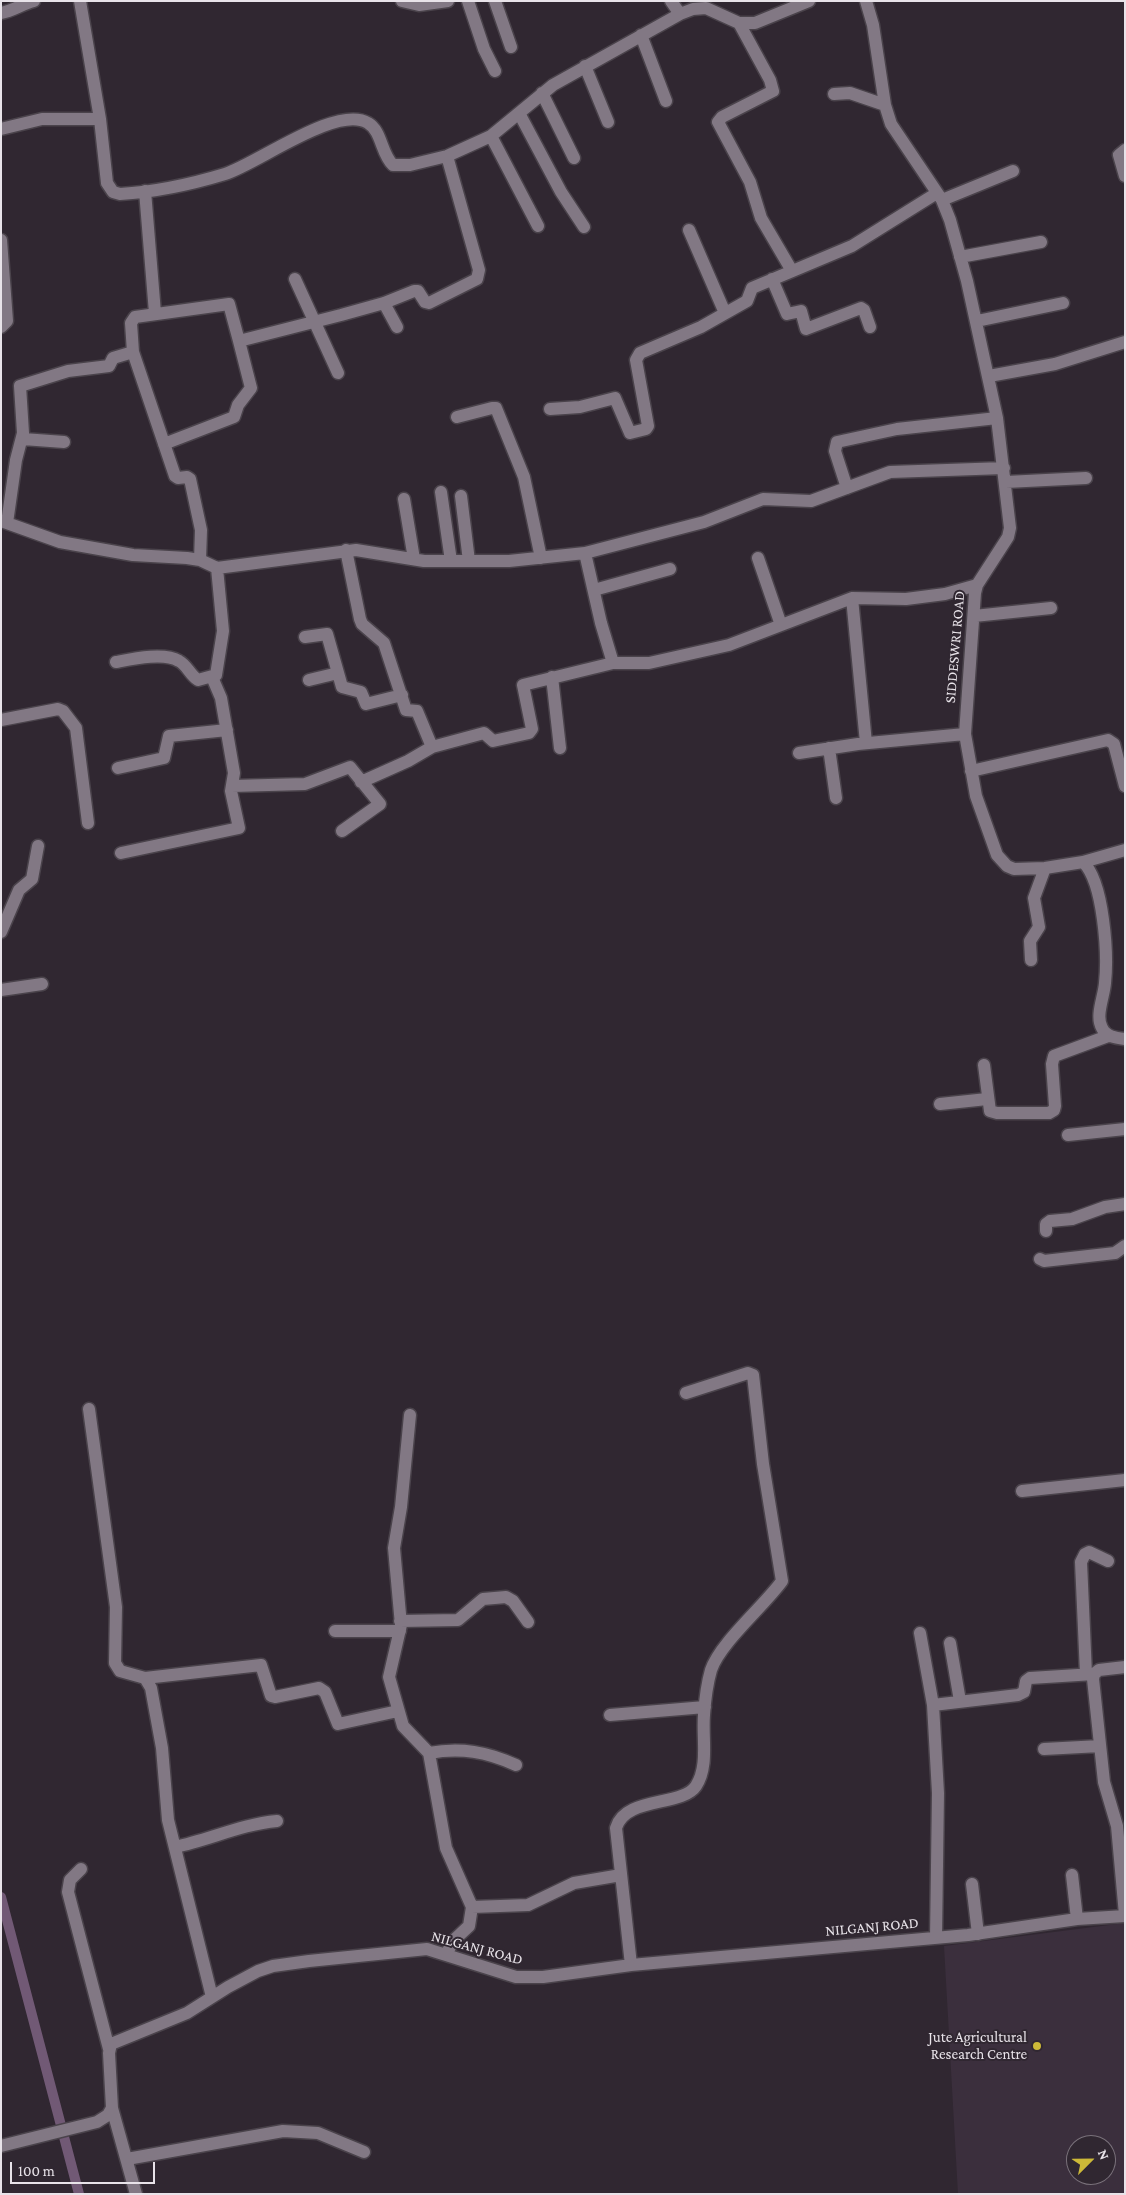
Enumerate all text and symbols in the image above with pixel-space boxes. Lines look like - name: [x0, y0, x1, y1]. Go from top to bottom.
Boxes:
- street label: SIDDESWRI ROAD: [941, 590, 969, 704]
- street label: NILGANJ ROAD: [825, 1914, 919, 1940]
- street label: NILGANJ ROAD: [429, 1927, 525, 1969]
- place label: Jute Agricultural Research Centre: [928, 2028, 1027, 2063]
- marker: Jute Agricultural Research Centre: [1031, 2040, 1043, 2052]
- north arrow: [1066, 2135, 1116, 2185]
- text: N: [1095, 2147, 1113, 2162]
- scale bar: [12, 2152, 158, 2184]
- text: 100 m: [18, 2163, 55, 2179]

